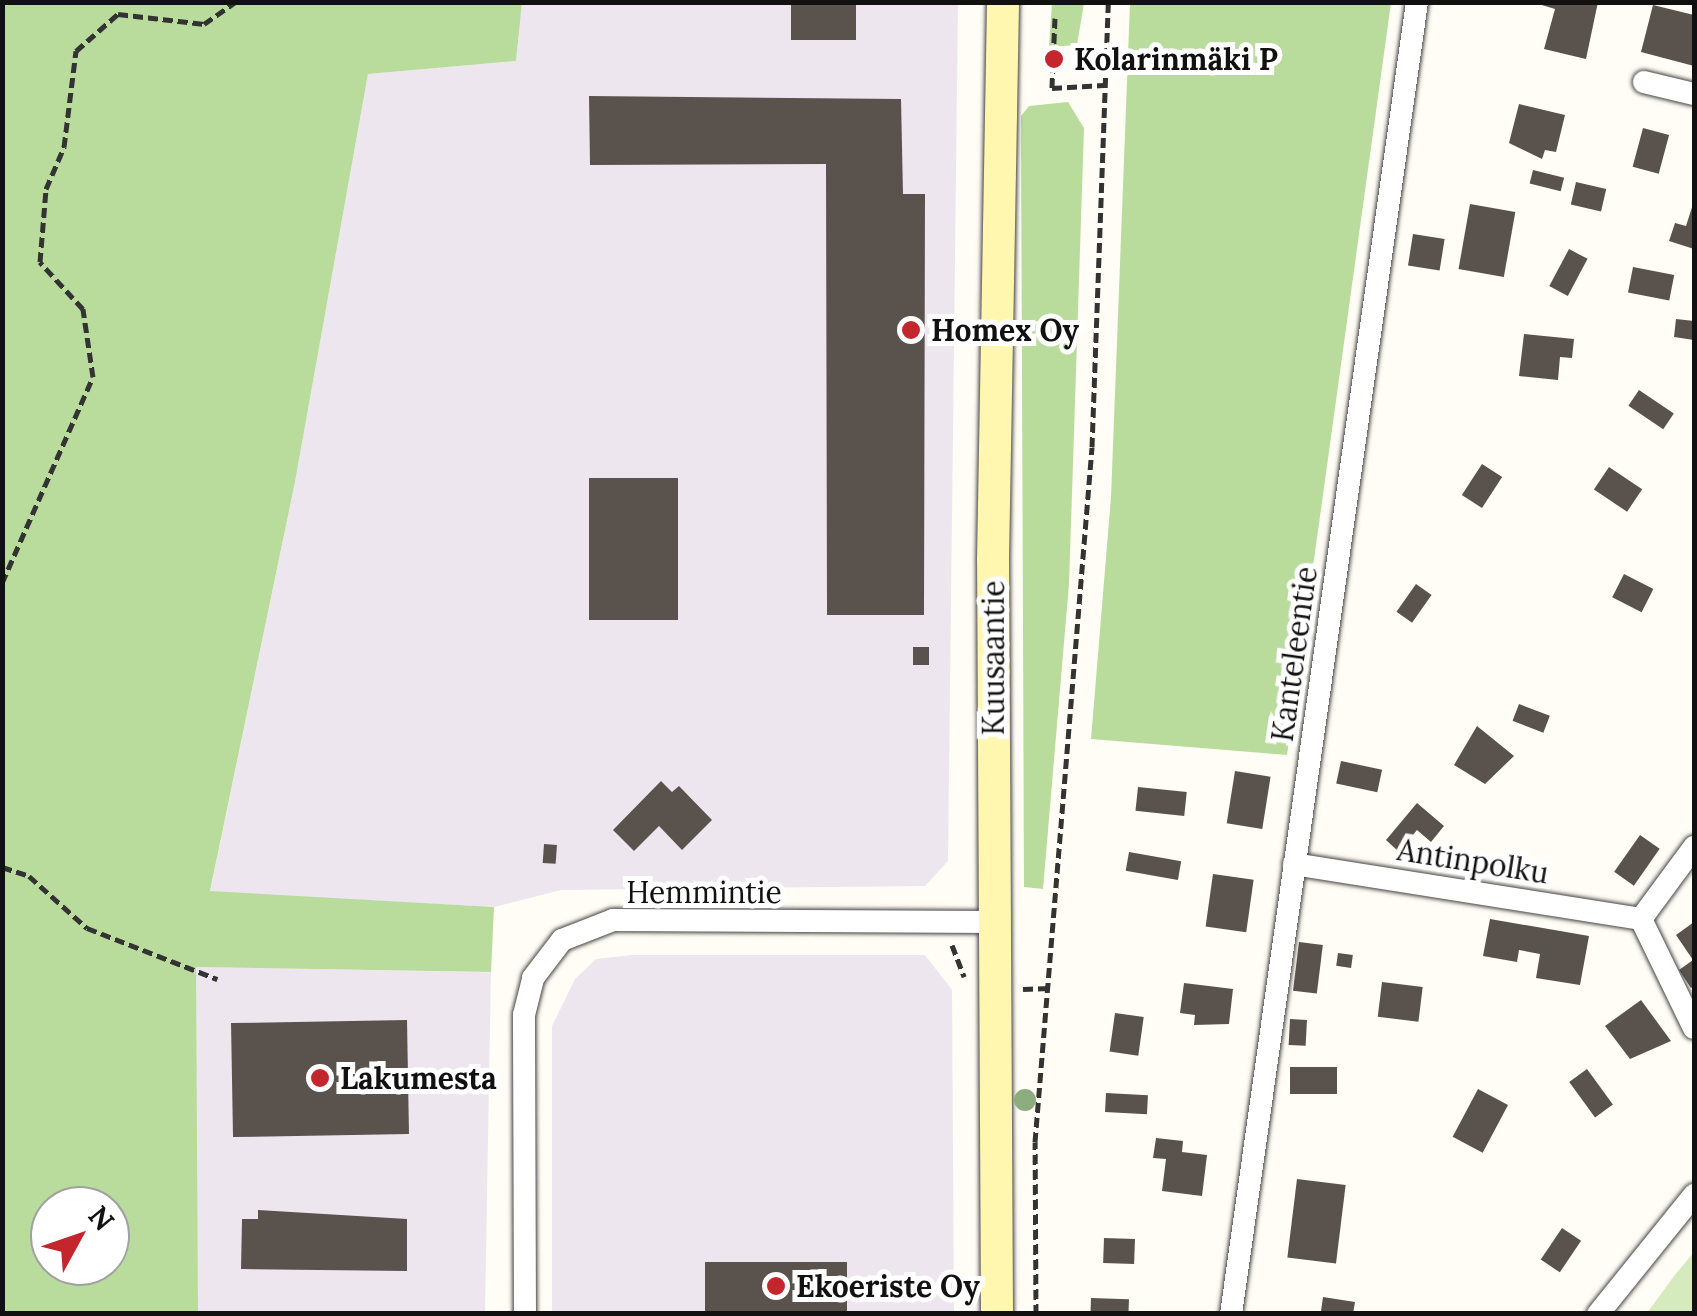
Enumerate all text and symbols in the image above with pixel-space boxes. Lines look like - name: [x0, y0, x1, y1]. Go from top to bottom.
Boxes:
- place label: Kolarinmäki P: [1074, 41, 1278, 77]
- marker: Kolarinmäki P: [1043, 48, 1065, 70]
- place label: Homex Oy: [931, 312, 1079, 348]
- marker: Homex Oy: [900, 319, 922, 341]
- street label: Kanteleentie: [1264, 564, 1324, 744]
- street label: Kuusaantie: [975, 581, 1011, 735]
- street label: Antinpolku: [1395, 831, 1551, 891]
- street label: Hemmintie: [626, 874, 782, 910]
- place label: Lakumesta: [340, 1060, 497, 1096]
- marker: Lakumesta: [309, 1067, 331, 1089]
- north arrow: [30, 1186, 130, 1286]
- text: N: [81, 1198, 122, 1238]
- place label: Ekoeriste Oy: [796, 1268, 980, 1304]
- marker: Ekoeriste Oy: [765, 1275, 787, 1297]

